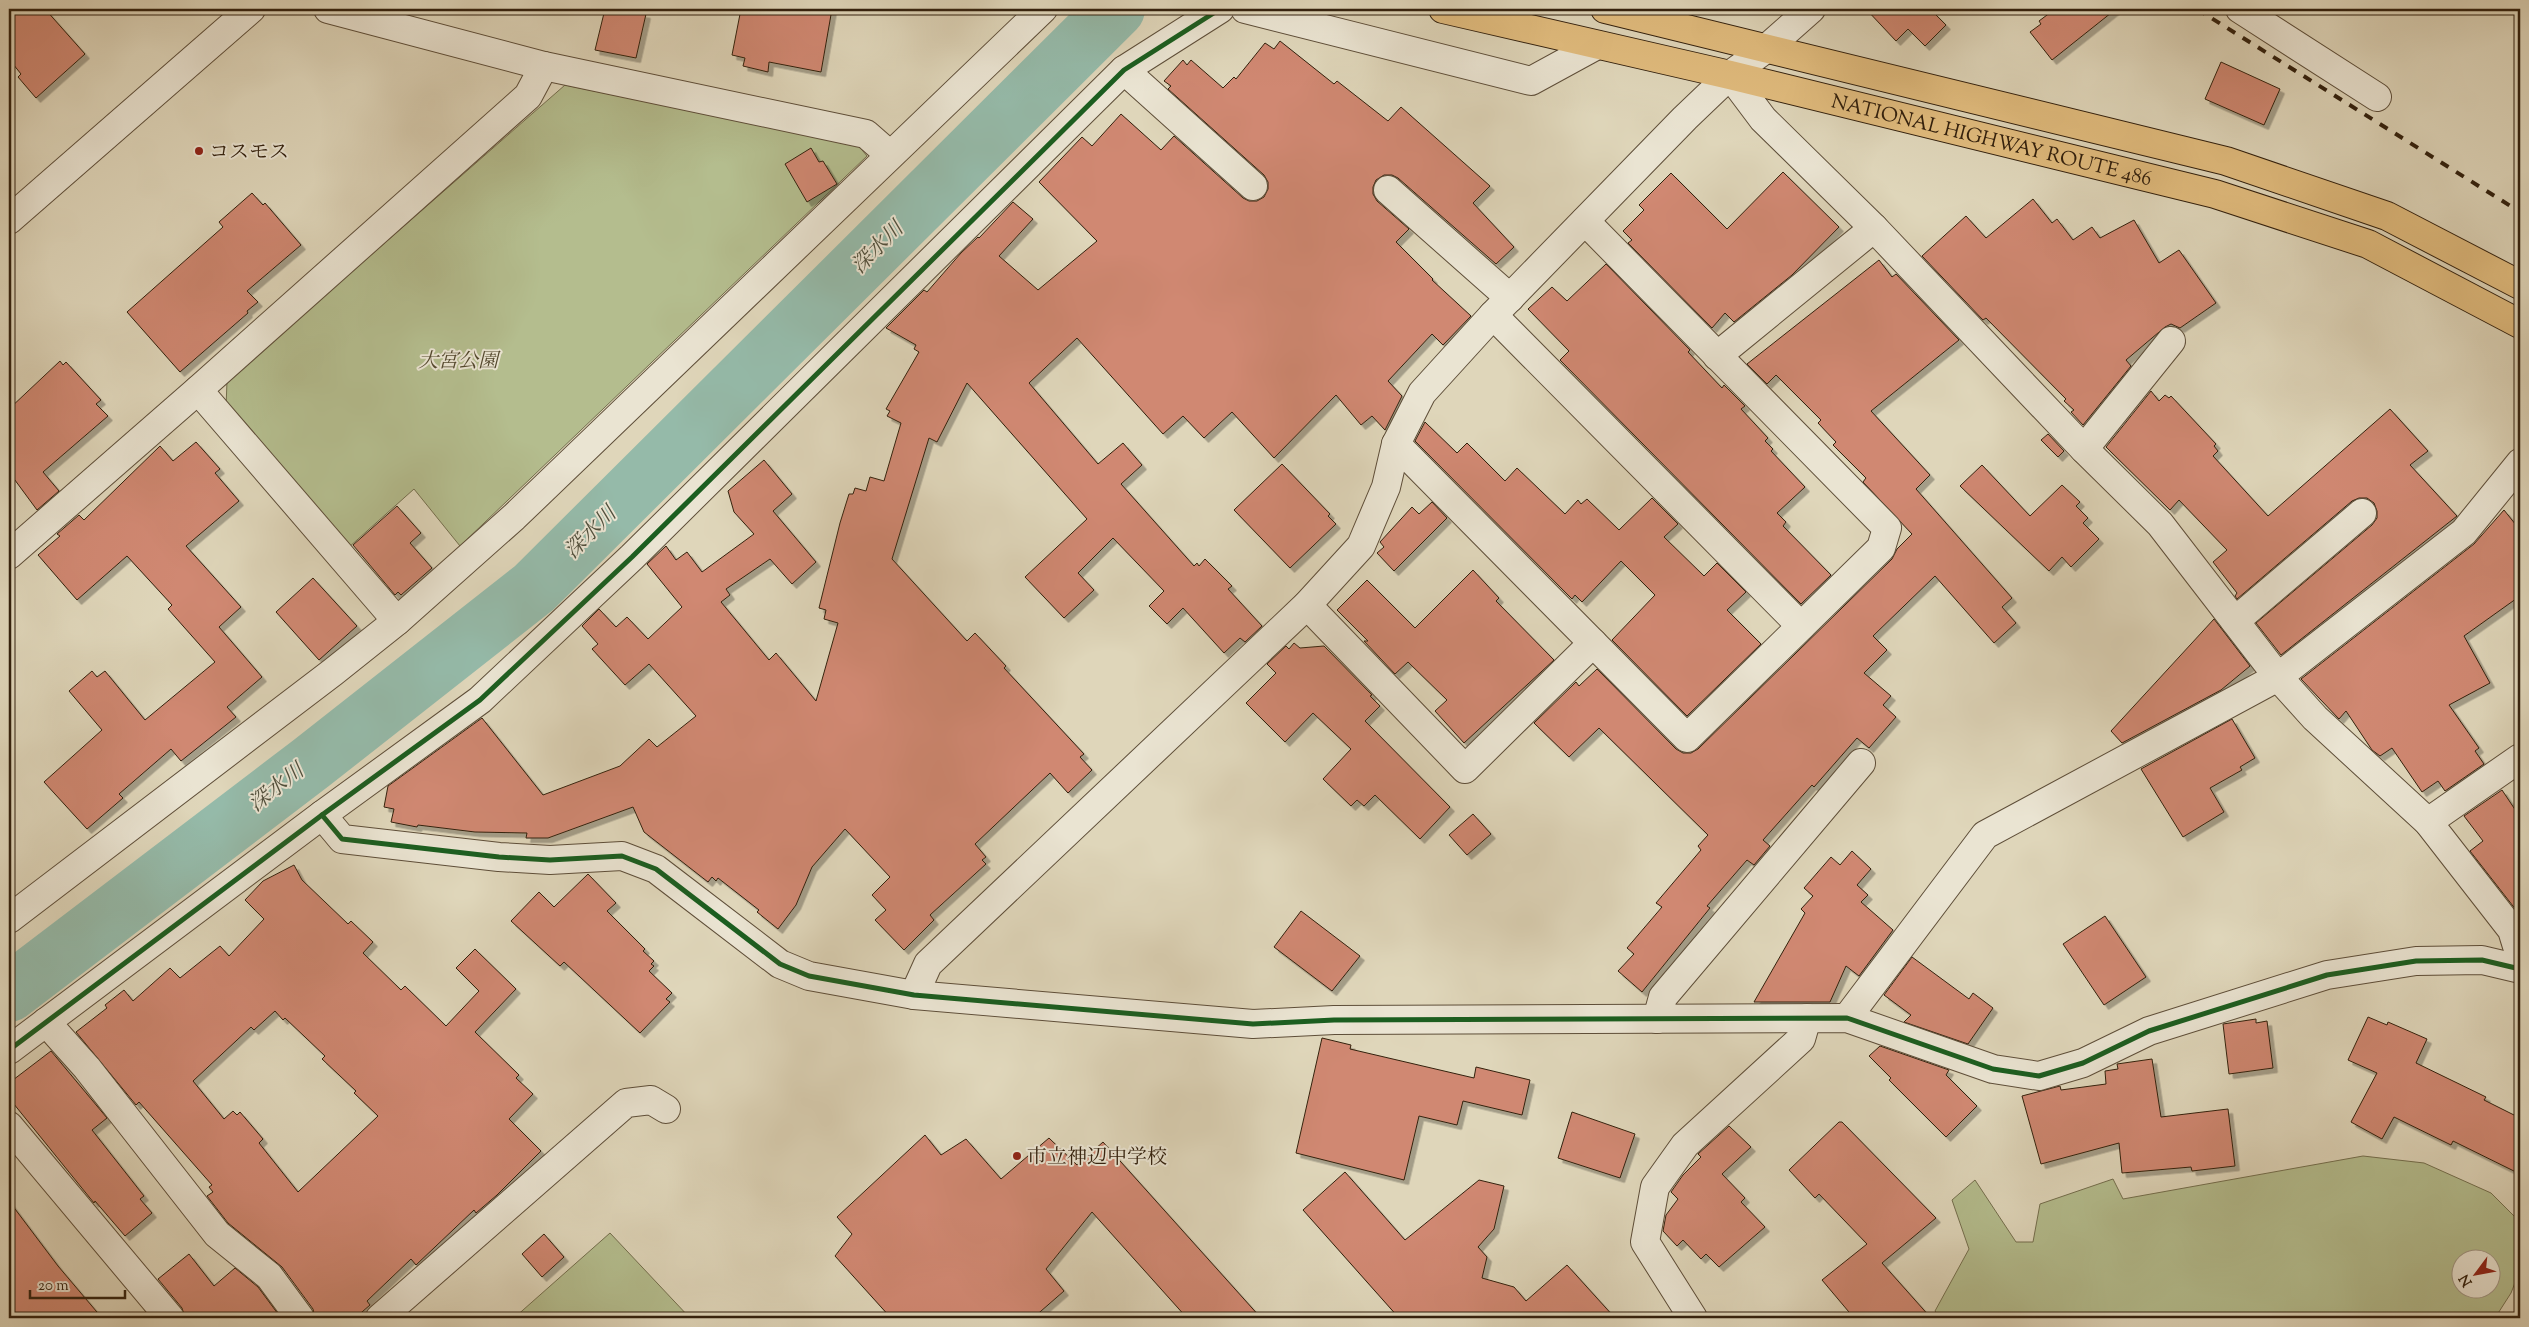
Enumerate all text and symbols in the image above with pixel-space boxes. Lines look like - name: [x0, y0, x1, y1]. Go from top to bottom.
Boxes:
- street label: NATIONAL HIGHWAY ROUTE 486: [1828, 88, 2155, 195]
- place label: コスモス: [209, 139, 289, 168]
- marker: コスモス: [193, 145, 205, 157]
- water label: 深水川: [846, 214, 913, 281]
- park label: 大宮公園: [418, 348, 501, 377]
- water label: 深水川: [559, 499, 626, 566]
- water label: 深水川: [243, 756, 313, 820]
- place label: 市立神辺中学校: [1027, 1144, 1167, 1173]
- marker: 市立神辺中学校: [1011, 1150, 1023, 1162]
- north arrow: [2452, 1250, 2502, 1300]
- scale bar: [30, 1267, 125, 1299]
- text: N: [2455, 1270, 2478, 1290]
- text: 20 m: [38, 1276, 69, 1297]

